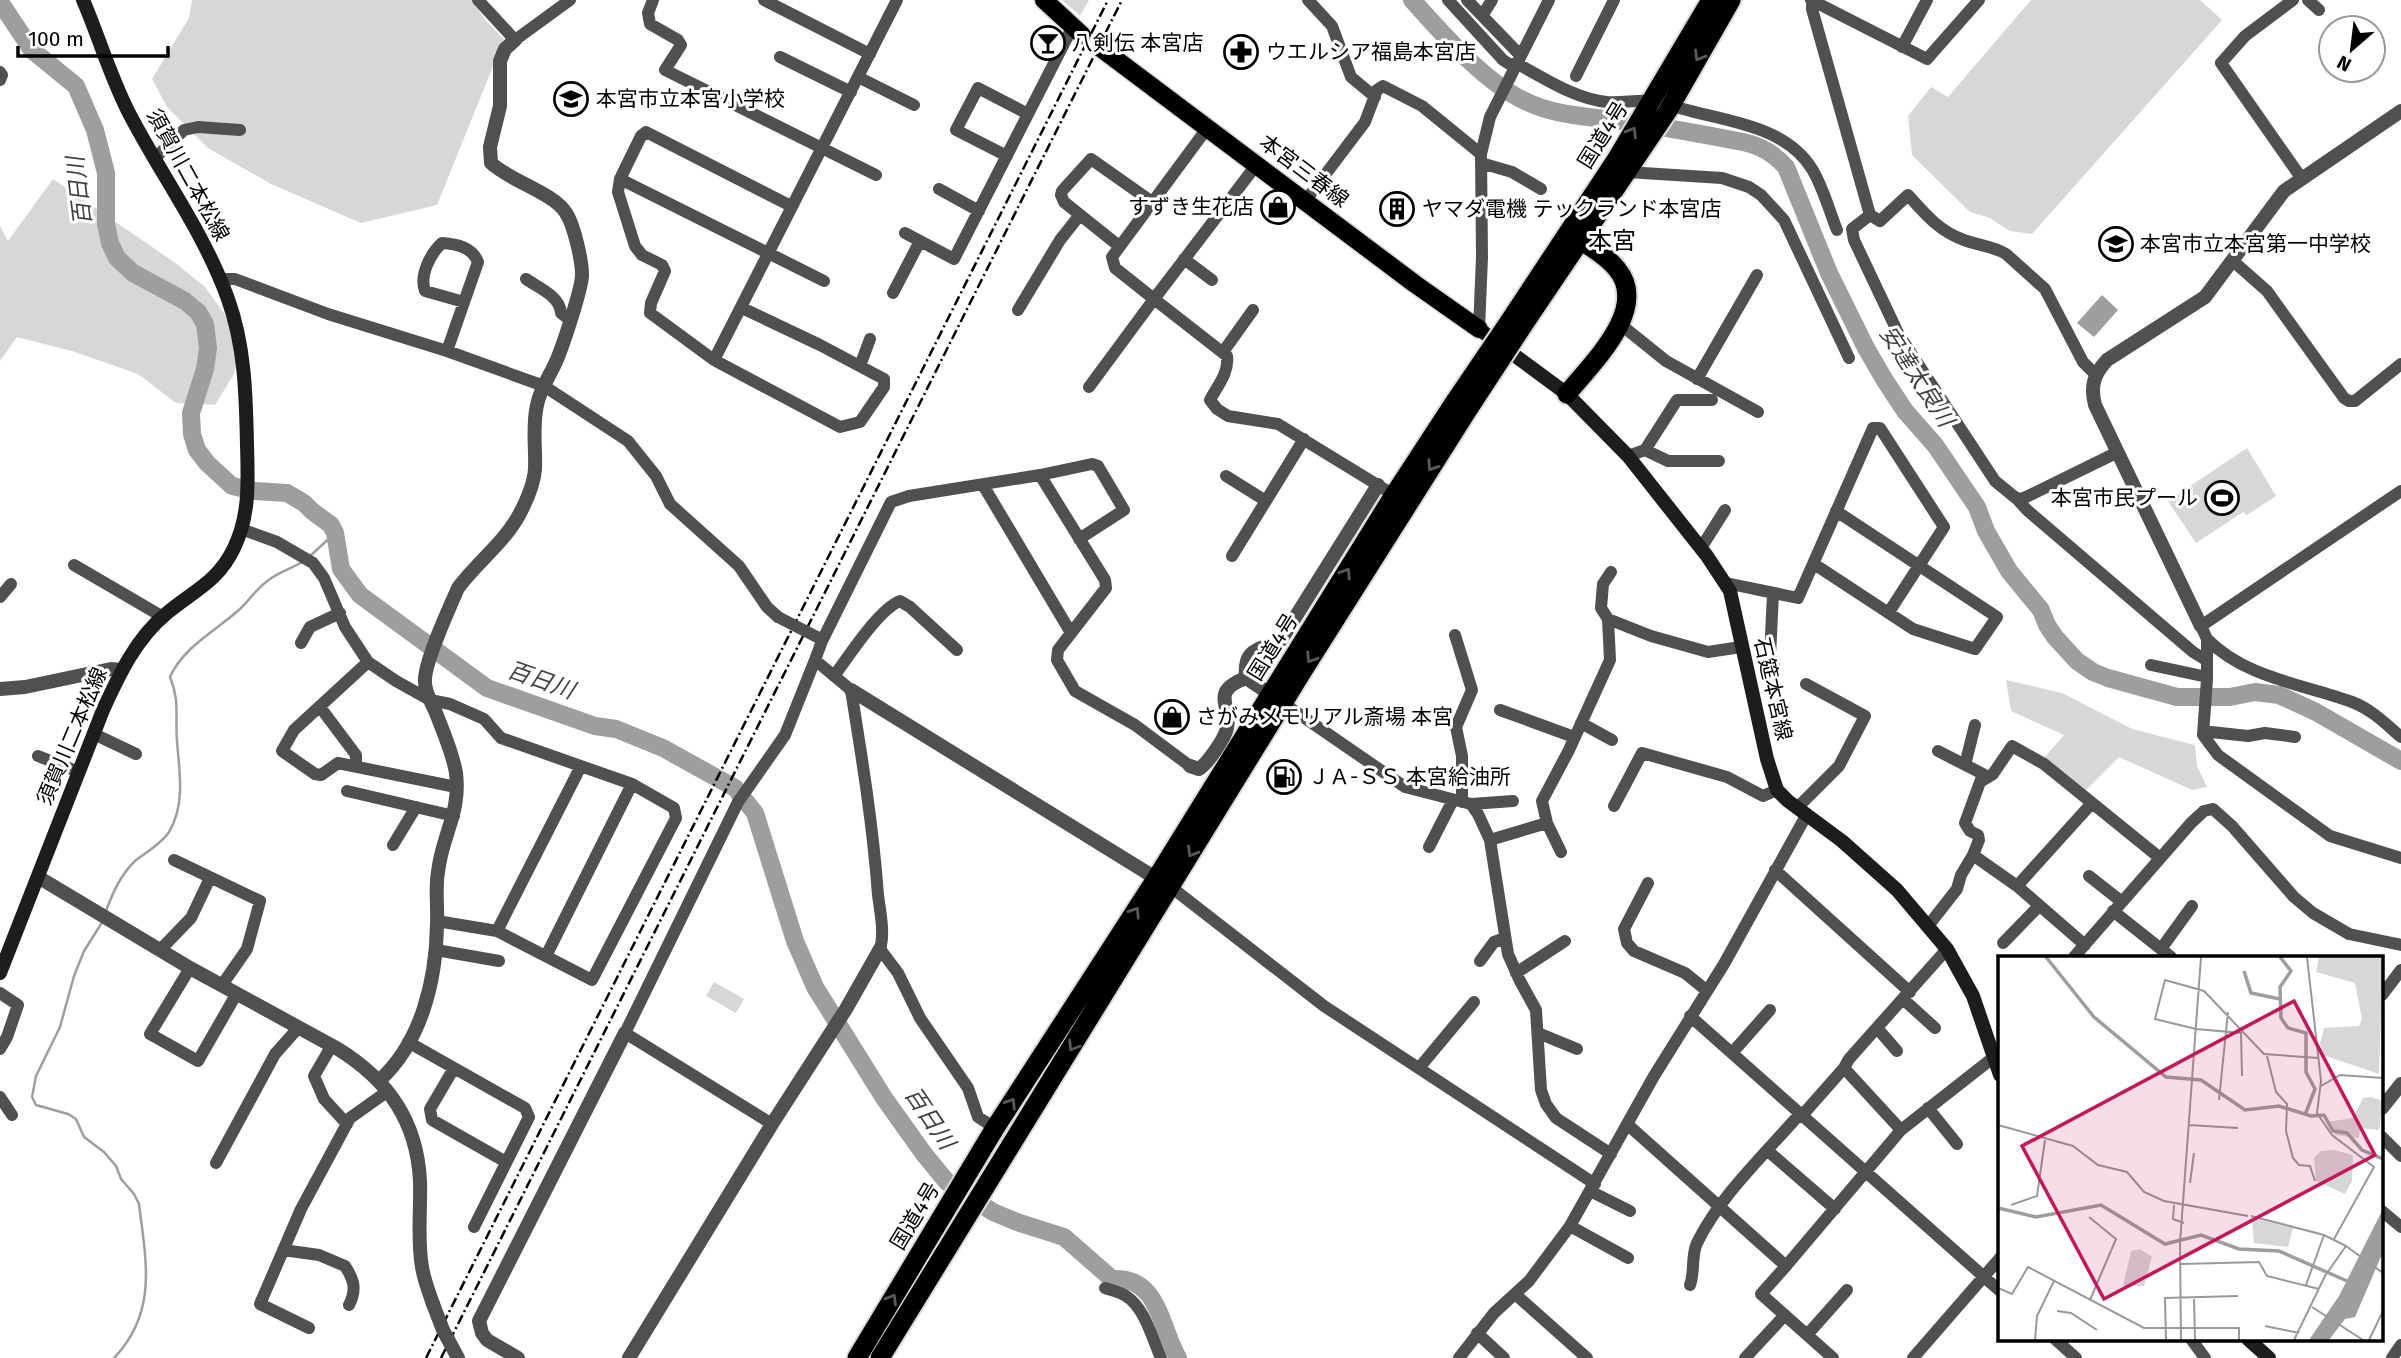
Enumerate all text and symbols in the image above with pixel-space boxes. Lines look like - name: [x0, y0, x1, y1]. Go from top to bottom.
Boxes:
- scale bar: [18, 14, 168, 58]
- north arrow: [2317, 14, 2387, 84]
- bar icon: 八剣伝 本宮店: [1029, 24, 1067, 62]
- text: 100 m: [28, 26, 84, 52]
- place label: 八剣伝 本宮店: [1072, 30, 1204, 56]
- pharmacy icon: ウエルシア福島本宮店: [1222, 33, 1260, 71]
- place label: ウエルシア福島本宮店: [1266, 39, 1476, 65]
- one-way arrow: [1695, 49, 1708, 62]
- text: N: [2333, 50, 2355, 77]
- school or university icon: 本宮市立本宮小学校: [552, 80, 590, 118]
- place label: 本宮市立本宮小学校: [596, 86, 785, 112]
- street label: 国道4号: [1572, 97, 1634, 173]
- street label: 須賀川二本松線: [141, 104, 235, 246]
- one-way arrow: [1624, 126, 1637, 139]
- street label: 本宮三春線: [1254, 129, 1354, 213]
- water label: 百日川: [61, 152, 97, 227]
- shop icon: すずき生花店: [1259, 188, 1297, 226]
- building icon: ヤマダ電機 テックランド本宮店: [1378, 190, 1416, 228]
- place label: すずき生花店: [1128, 194, 1254, 220]
- place label: ヤマダ電機 テックランド本宮店: [1422, 196, 1722, 222]
- school or university icon: 本宮市立本宮第一中学校: [2097, 225, 2135, 263]
- district label: 本宮: [1588, 227, 1636, 255]
- place label: 本宮市立本宮第一中学校: [2140, 231, 2371, 257]
- water label: 安達太良川: [1874, 320, 1962, 434]
- one-way arrow: [1427, 458, 1440, 471]
- sports icon: 本宮市民プール: [2203, 479, 2241, 517]
- place label: 本宮市民プール: [2051, 485, 2198, 511]
- one-way arrow: [1337, 568, 1350, 581]
- street label: 国道4号: [1242, 609, 1304, 685]
- street label: 石筵本宮線: [1749, 635, 1797, 743]
- one-way arrow: [1306, 650, 1319, 663]
- water label: 百日川: [504, 656, 581, 705]
- street label: 須賀川二本松線: [31, 663, 113, 809]
- shop icon: さがみメモリアル斎場 本宮: [1153, 698, 1191, 736]
- place label: さがみメモリアル斎場 本宮: [1196, 704, 1453, 730]
- fuel station icon: ＪＡ-ＳＳ 本宮給油所: [1265, 758, 1303, 796]
- place label: ＪＡ-ＳＳ 本宮給油所: [1308, 764, 1511, 790]
- one-way arrow: [1187, 845, 1200, 858]
- one-way arrow: [1127, 907, 1139, 920]
- inset map: [1998, 956, 2384, 1340]
- one-way arrow: [1068, 1038, 1081, 1051]
- water label: 百日川: [899, 1082, 963, 1157]
- one-way arrow: [1003, 1098, 1016, 1111]
- street label: 国道4号: [885, 1178, 945, 1254]
- one-way arrow: [884, 1294, 897, 1307]

